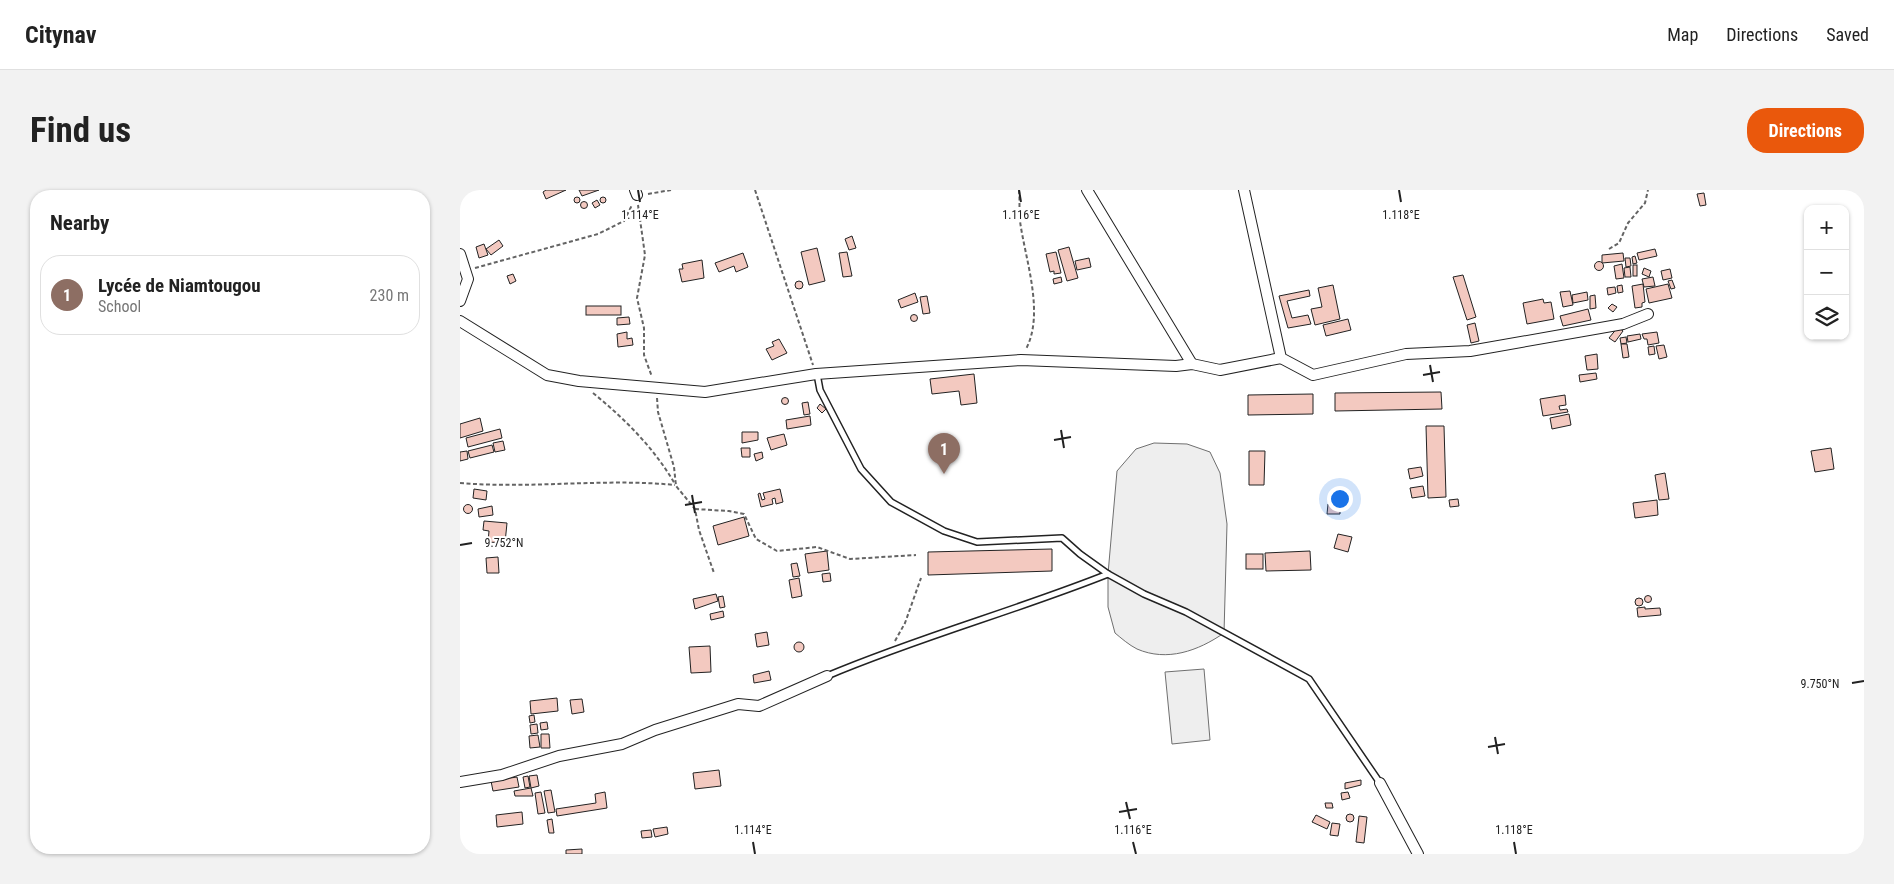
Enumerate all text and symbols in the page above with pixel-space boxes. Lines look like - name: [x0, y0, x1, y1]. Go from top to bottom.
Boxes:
- text: Citynav: [25, 21, 96, 49]
- text: Map: [1667, 24, 1698, 45]
- text: Directions: [1726, 24, 1798, 45]
- text: Saved: [1826, 24, 1869, 45]
- button: Directions: [1747, 108, 1864, 153]
- text: Find us: [30, 110, 131, 151]
- map controls: [1804, 205, 1849, 340]
- button: +: [1804, 205, 1849, 250]
- text: 1.114°E: [621, 208, 659, 222]
- text: 1.116°E: [1002, 208, 1040, 222]
- text: 1.118°E: [1382, 208, 1420, 222]
- text: Nearby: [50, 211, 109, 235]
- button: −: [1804, 250, 1849, 295]
- text: Lycée de Niamtougou: [98, 274, 261, 297]
- text: 1: [63, 286, 71, 305]
- text: 230 m: [370, 286, 409, 305]
- button: layers: [1804, 295, 1849, 340]
- text: School: [98, 297, 141, 316]
- pin: 1: [928, 433, 960, 474]
- your location: [1327, 486, 1353, 512]
- text: 9.752°N: [485, 536, 523, 550]
- text: 9.750°N: [1801, 677, 1839, 691]
- text: 1.114°E: [734, 823, 772, 837]
- text: 1.116°E: [1114, 823, 1152, 837]
- text: 1.118°E: [1495, 823, 1533, 837]

